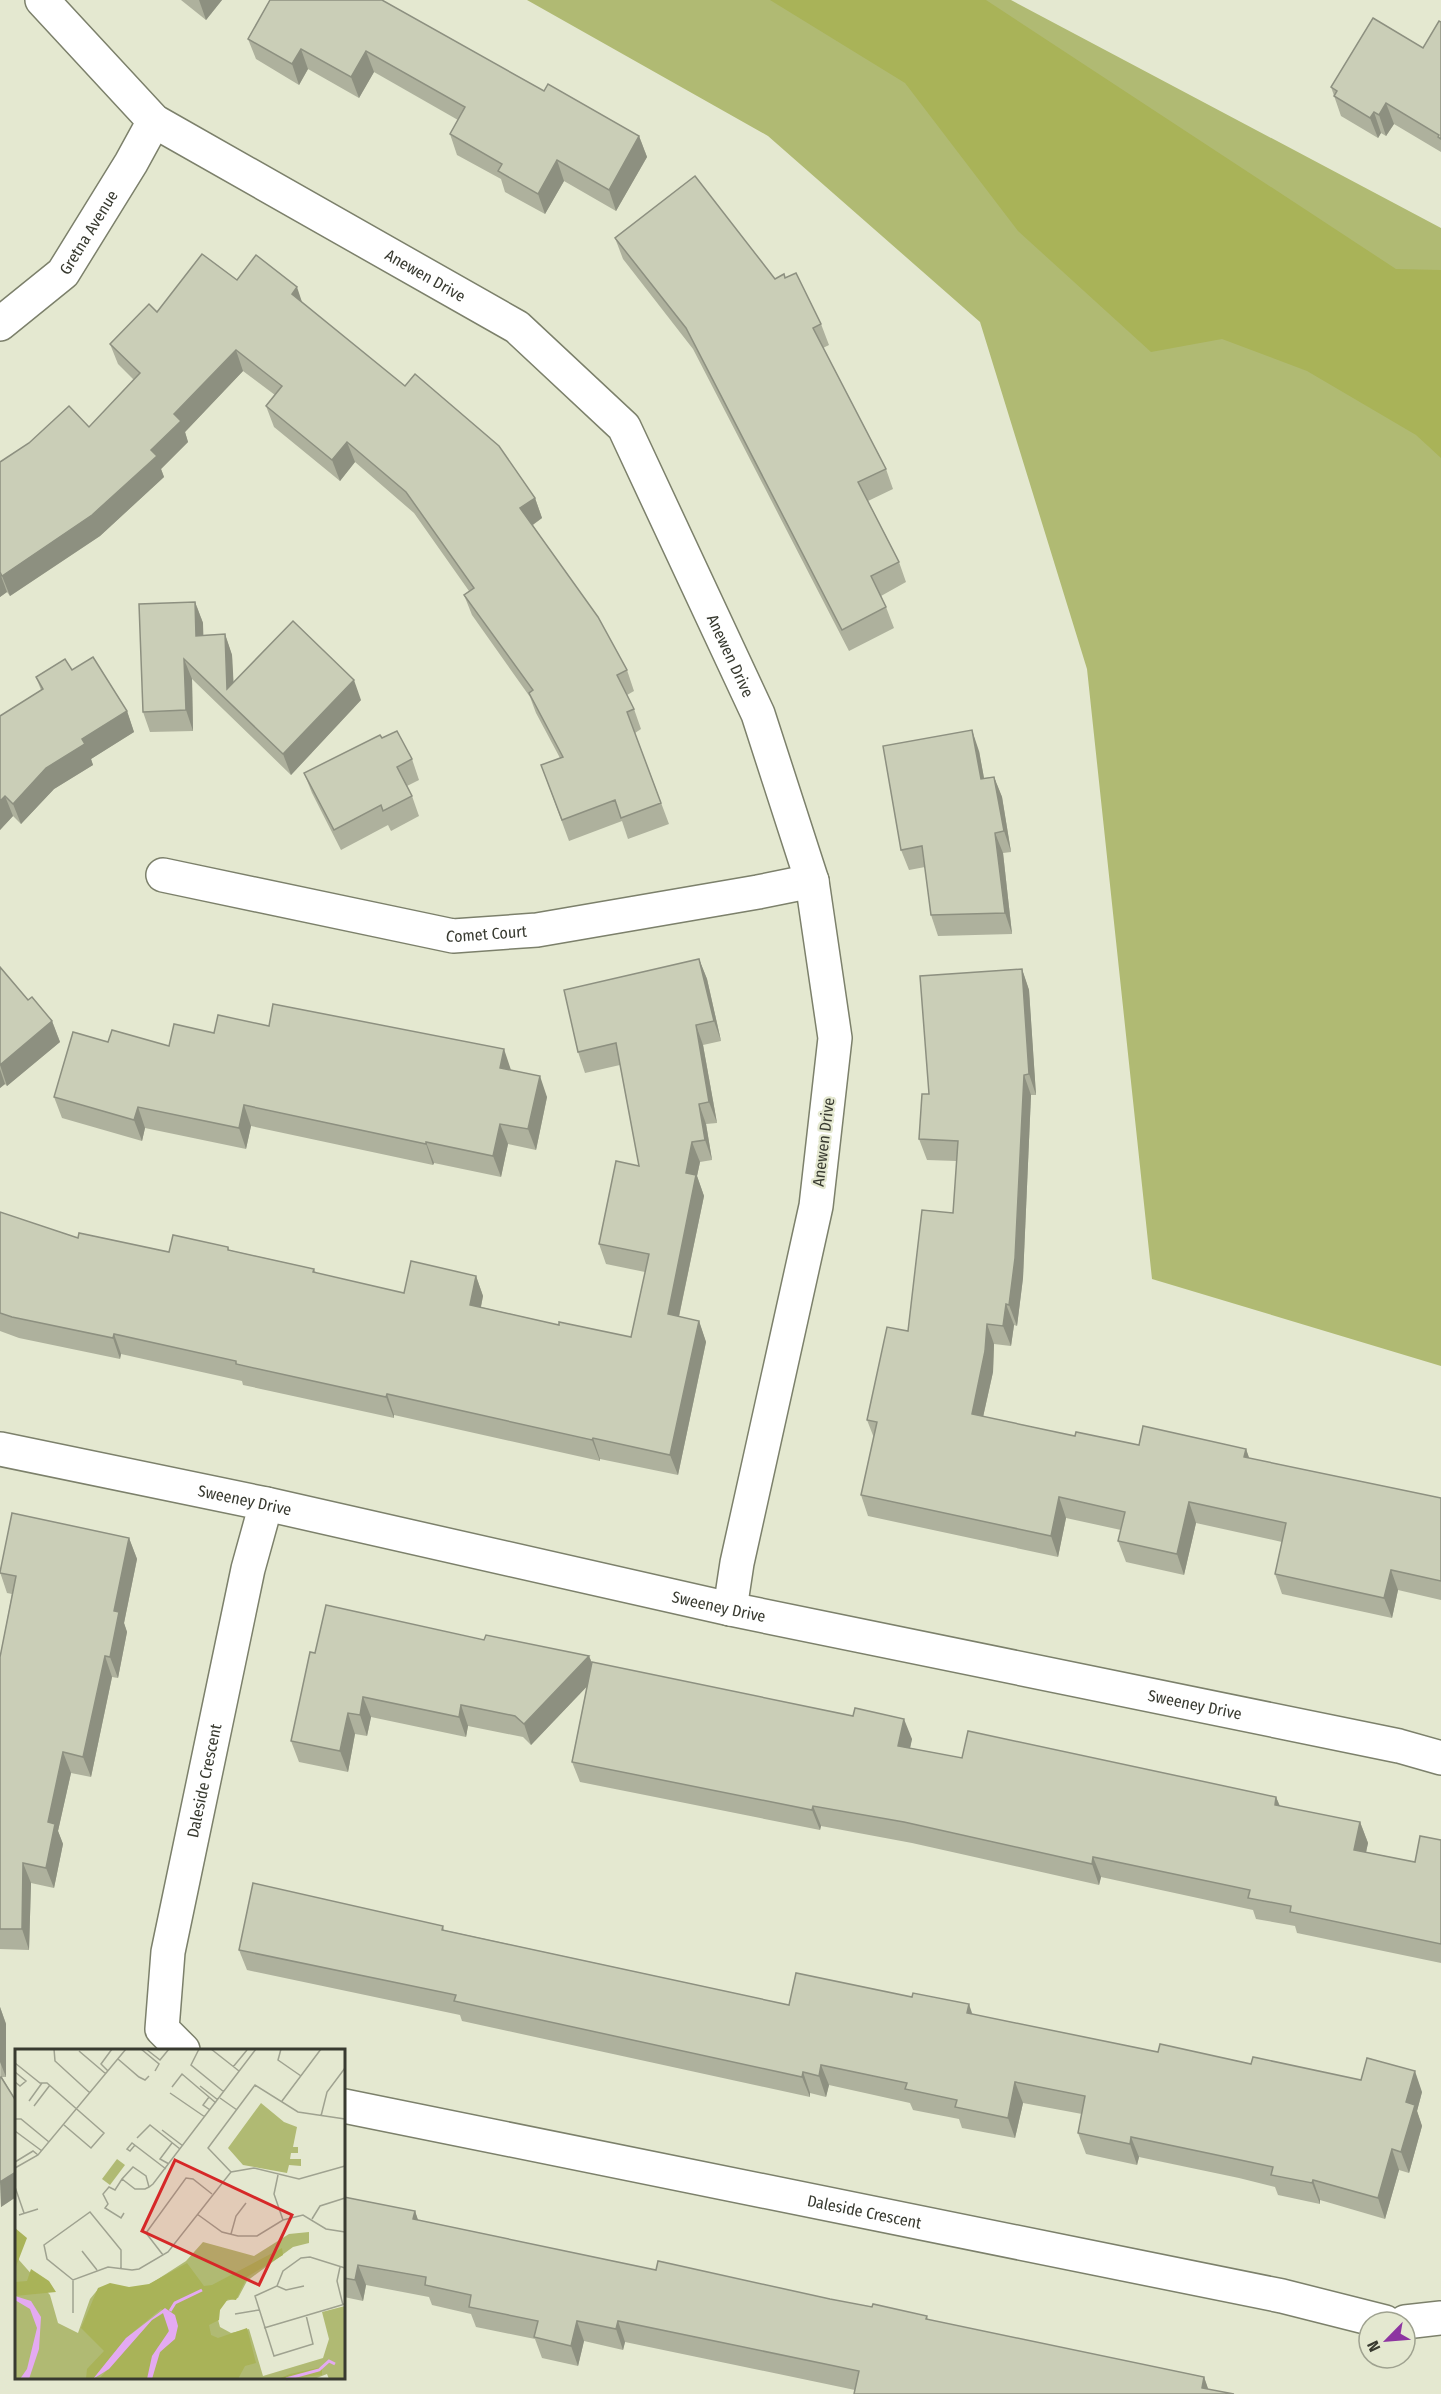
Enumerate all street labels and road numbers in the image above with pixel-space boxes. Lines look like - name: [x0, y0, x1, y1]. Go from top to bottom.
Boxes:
- street label: Gretna Avenue: [55, 187, 122, 278]
- street label: Anewen Drive: [382, 245, 469, 306]
- street label: Anewen Drive: [703, 611, 758, 700]
- street label: Comet Court: [444, 922, 528, 946]
- street label: Anewen Drive: [809, 1097, 838, 1187]
- street label: Sweeney Drive: [196, 1481, 293, 1520]
- street label: Sweeney Drive: [670, 1587, 767, 1626]
- street label: Sweeney Drive: [1146, 1686, 1244, 1724]
- street label: Daleside Crescent: [183, 1721, 226, 1839]
- street label: Daleside Crescent: [806, 2191, 924, 2233]

